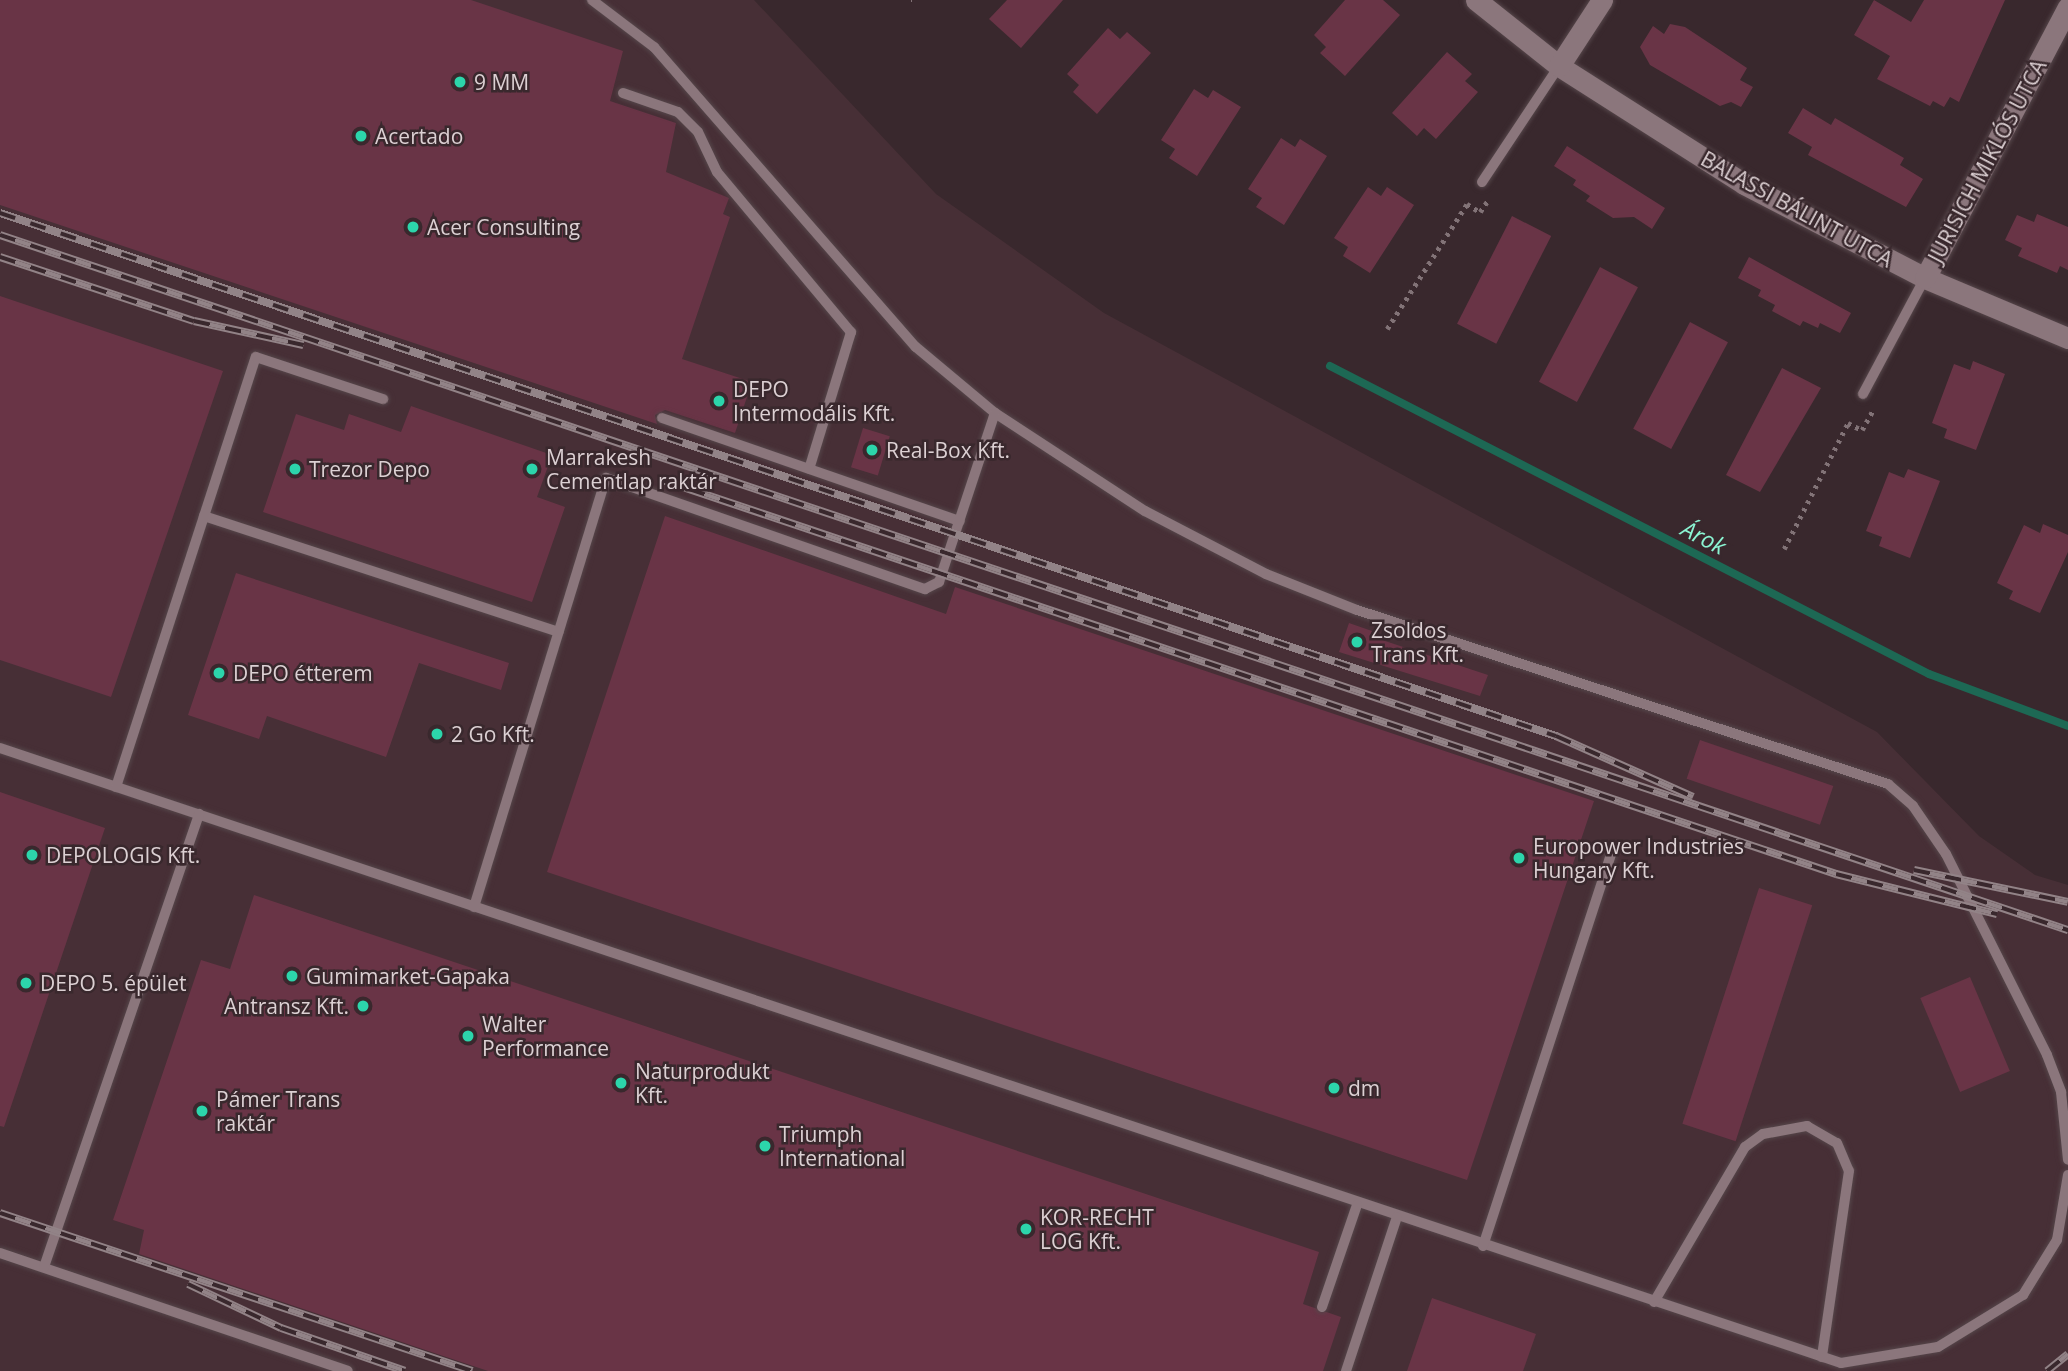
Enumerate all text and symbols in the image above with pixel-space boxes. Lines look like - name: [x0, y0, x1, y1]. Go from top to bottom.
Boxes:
- street label: JURISICH MIKLÓS UTCA: [1923, 55, 2051, 267]
- place label: 9 MM: [474, 69, 529, 95]
- marker: 9 MM: [452, 74, 468, 90]
- place label: Acertado: [375, 123, 463, 149]
- marker: Acertado: [353, 128, 369, 144]
- street label: BALASSI BÁLINT UTCA: [1697, 146, 1897, 272]
- place label: Acer Consulting: [427, 214, 580, 240]
- marker: Acer Consulting: [405, 219, 421, 235]
- place label: DEPO Intermodális Kft.: [733, 376, 895, 426]
- marker: DEPO Intermodális Kft.: [711, 393, 727, 409]
- place label: Real-Box Kft.: [886, 437, 1010, 463]
- marker: Real-Box Kft.: [864, 442, 880, 458]
- place label: Marrakesh Cementlap raktár: [546, 444, 717, 494]
- place label: Trezor Depo: [309, 456, 430, 482]
- marker: Trezor Depo: [287, 461, 303, 477]
- marker: Marrakesh Cementlap raktár: [524, 461, 540, 477]
- water label: Árok: [1677, 514, 1731, 560]
- place label: Zsoldos Trans Kft.: [1371, 617, 1464, 667]
- marker: Zsoldos Trans Kft.: [1349, 634, 1365, 650]
- place label: DEPO étterem: [233, 660, 373, 686]
- marker: DEPO étterem: [211, 665, 227, 681]
- place label: 2 Go Kft.: [451, 721, 535, 747]
- marker: 2 Go Kft.: [429, 726, 445, 742]
- place label: Europower Industries Hungary Kft.: [1533, 833, 1744, 883]
- place label: DEPOLOGIS Kft.: [46, 842, 200, 868]
- marker: DEPOLOGIS Kft.: [24, 847, 40, 863]
- marker: Europower Industries Hungary Kft.: [1511, 850, 1527, 866]
- place label: Gumimarket-Gapaka: [306, 963, 510, 989]
- marker: Gumimarket-Gapaka: [284, 968, 300, 984]
- place label: DEPO 5. épület: [40, 970, 186, 996]
- marker: DEPO 5. épület: [18, 975, 34, 991]
- place label: Antransz Kft.: [224, 993, 349, 1019]
- marker: Antransz Kft.: [355, 998, 371, 1014]
- place label: Walter Performance: [482, 1011, 609, 1061]
- marker: Walter Performance: [460, 1028, 476, 1044]
- place label: Naturprodukt Kft.: [635, 1058, 770, 1108]
- marker: Naturprodukt Kft.: [613, 1075, 629, 1091]
- place label: dm: [1348, 1075, 1380, 1101]
- marker: dm: [1326, 1080, 1342, 1096]
- place label: Pámer Trans raktár: [216, 1086, 340, 1136]
- marker: Pámer Trans raktár: [194, 1103, 210, 1119]
- place label: Triumph International: [779, 1121, 905, 1171]
- marker: Triumph International: [757, 1138, 773, 1154]
- place label: KOR-RECHT LOG Kft.: [1040, 1204, 1154, 1254]
- marker: KOR-RECHT LOG Kft.: [1018, 1221, 1034, 1237]

